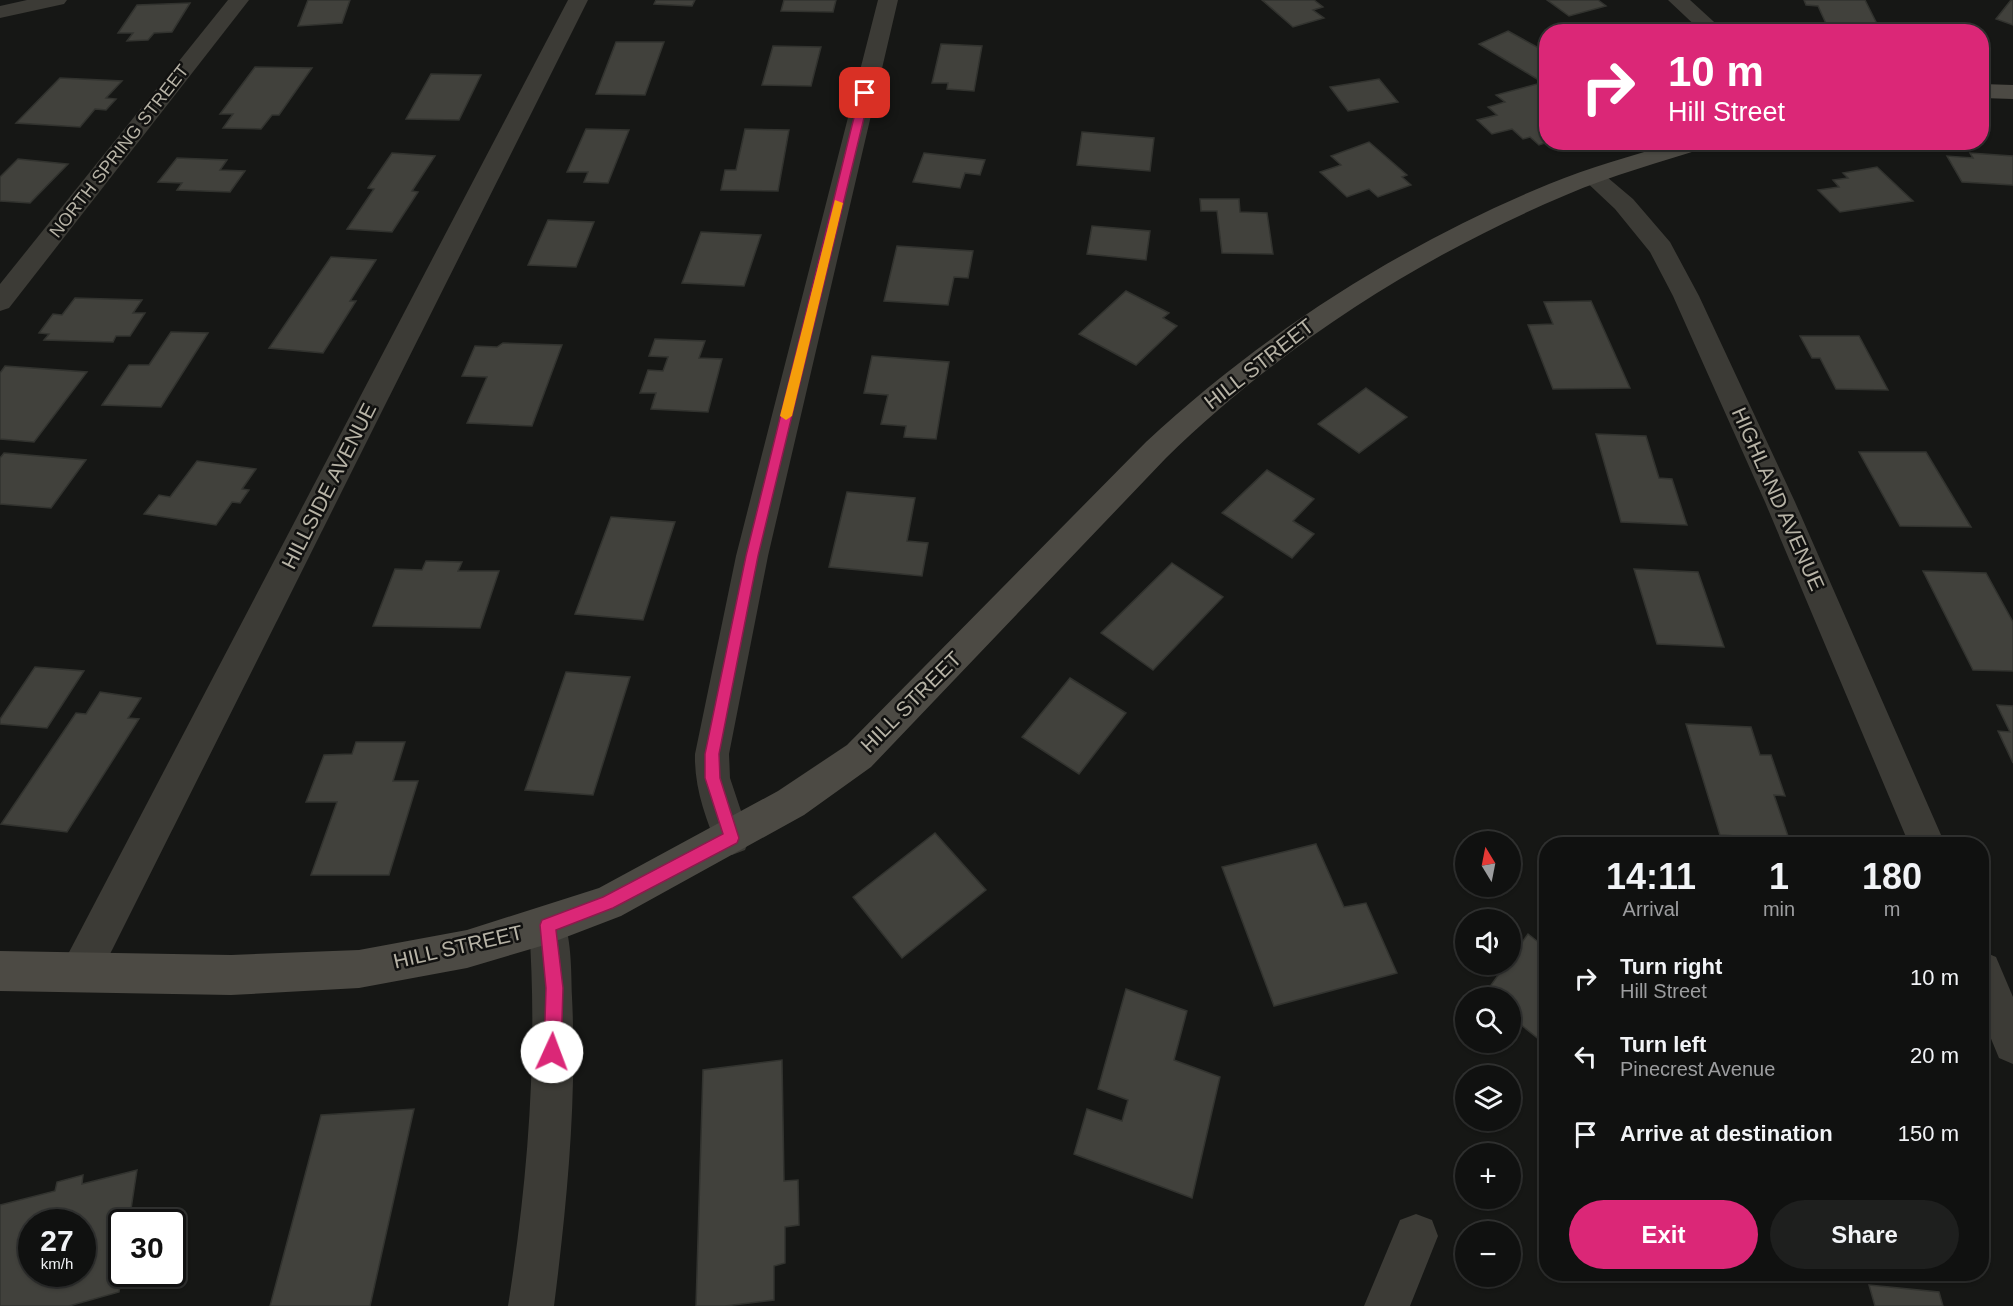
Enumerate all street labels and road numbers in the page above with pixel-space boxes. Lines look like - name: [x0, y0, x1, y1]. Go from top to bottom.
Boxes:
- street label: NORTH SPRING STREET: [45, 61, 193, 241]
- street label: HILL STREET: [1199, 314, 1318, 413]
- street label: HILLSIDE AVENUE: [277, 399, 380, 572]
- street label: HIGHLAND AVENUE: [1728, 404, 1829, 594]
- street label: HILL STREET: [856, 647, 966, 757]
- street label: HILL STREET: [391, 920, 525, 973]

